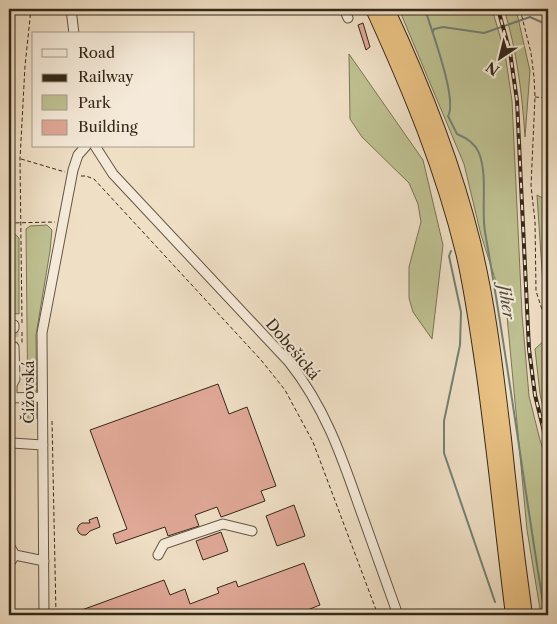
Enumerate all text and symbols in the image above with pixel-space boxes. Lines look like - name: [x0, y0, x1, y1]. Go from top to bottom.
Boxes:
- legend: [32, 32, 195, 148]
- north arrow: [474, 32, 524, 82]
- text: Road: [78, 43, 115, 62]
- text: N: [482, 58, 503, 80]
- text: Railway: [78, 67, 134, 86]
- text: Park: [78, 93, 112, 112]
- text: Building: [78, 117, 138, 136]
- water label: Jiher: [494, 278, 520, 322]
- street label: Dobešická: [262, 315, 324, 384]
- street label: Čížovská: [19, 360, 38, 424]

